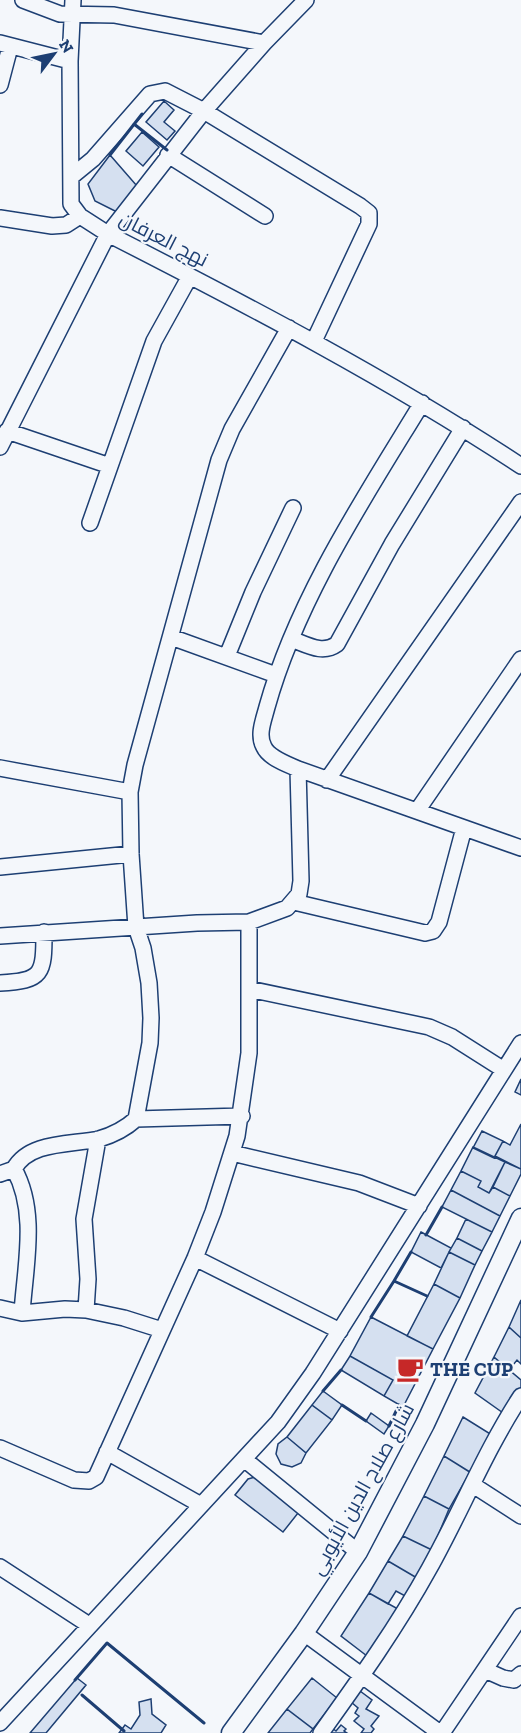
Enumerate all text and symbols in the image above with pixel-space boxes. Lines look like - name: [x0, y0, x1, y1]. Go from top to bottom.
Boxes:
- north arrow: [24, 24, 84, 84]
- text: N: [55, 36, 78, 57]
- street label: نهج العرفان: [115, 206, 212, 273]
- cafe icon: THE CUP: [395, 1354, 425, 1384]
- place label: THE CUP: [430, 1357, 513, 1381]
- street label: شارع صلاح الدين الأيوبي: [305, 1399, 423, 1581]

